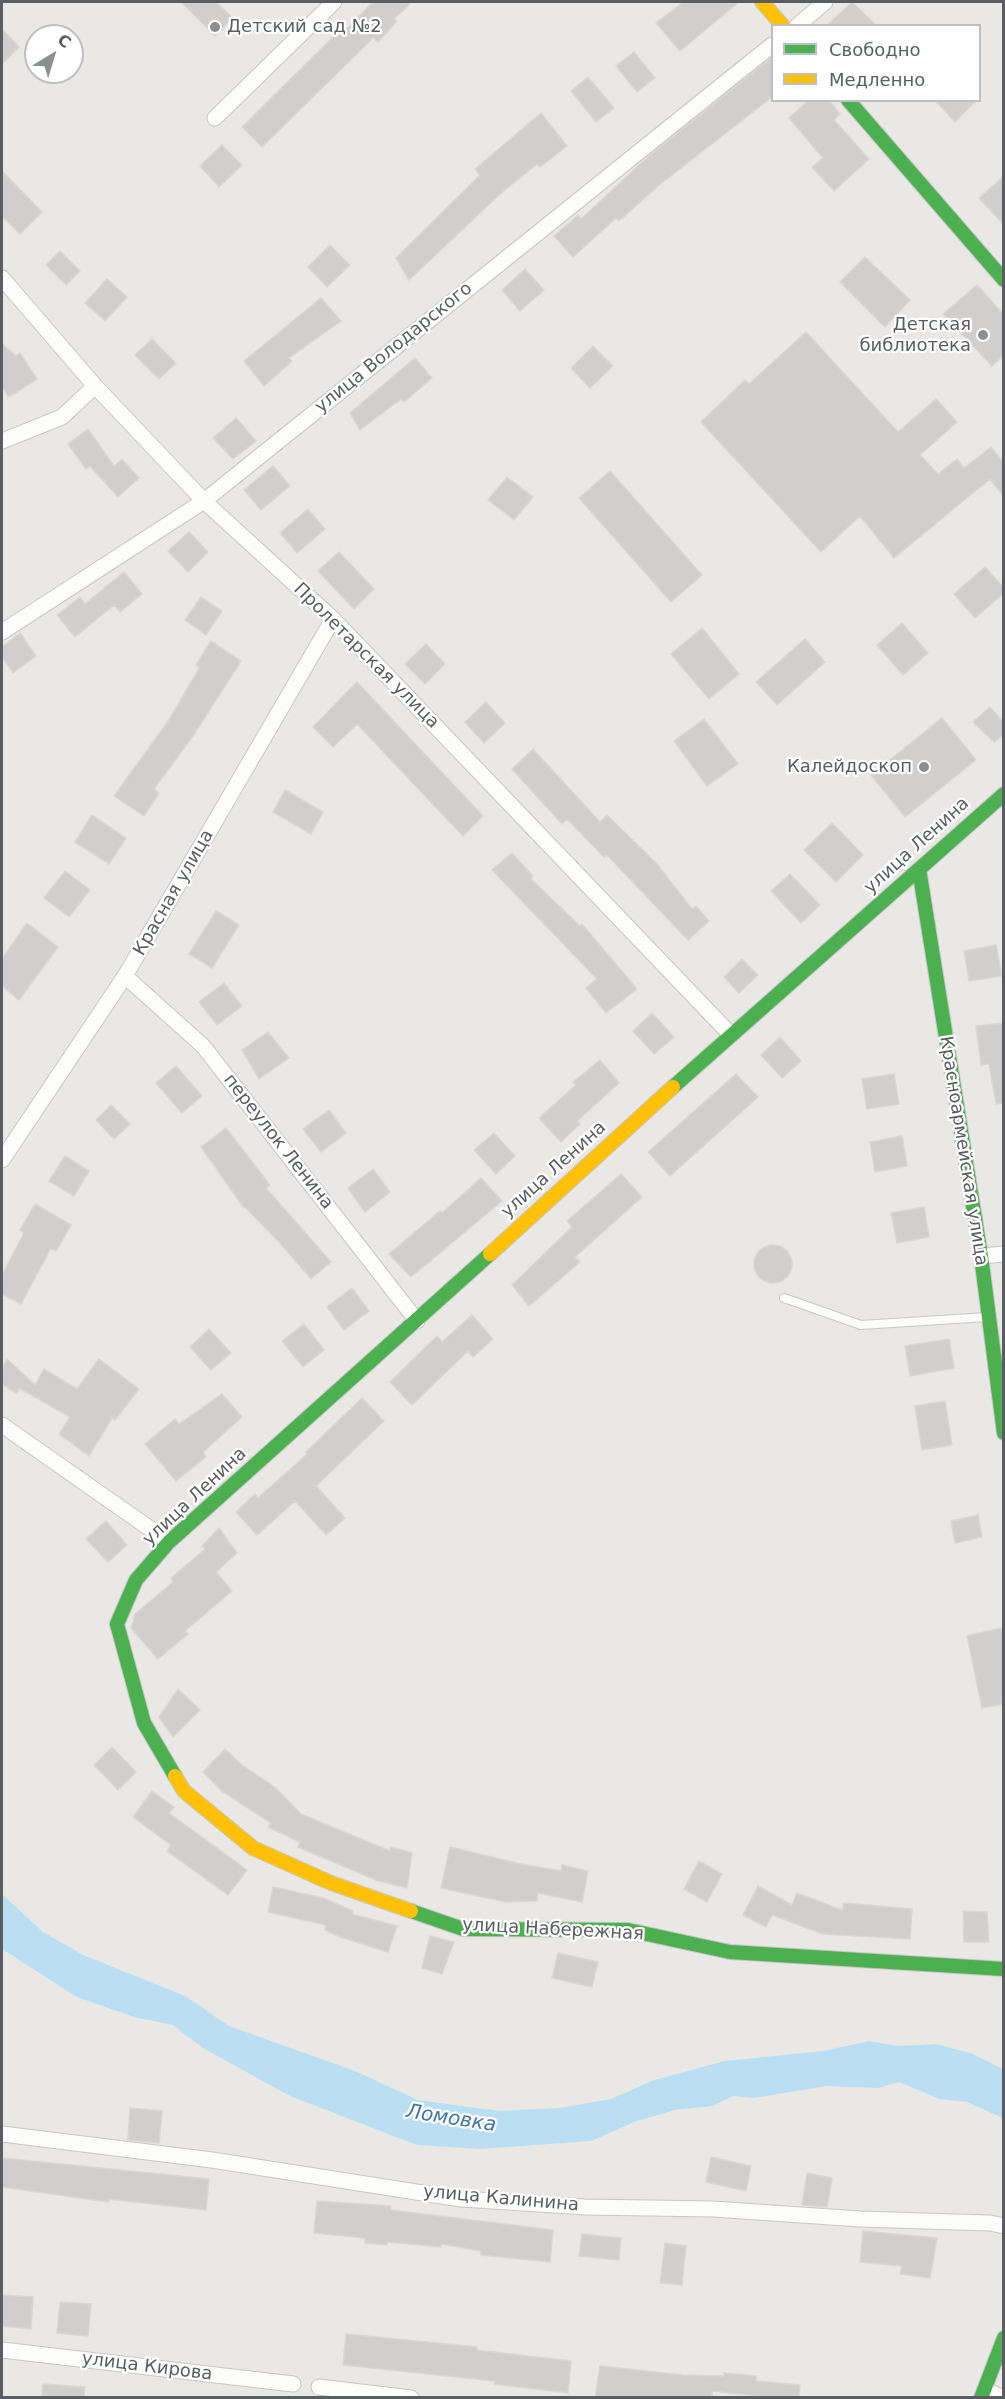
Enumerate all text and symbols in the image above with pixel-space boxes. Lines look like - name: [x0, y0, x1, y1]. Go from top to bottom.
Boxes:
- place label: Детский сад №2: [227, 16, 382, 38]
- marker: Детский сад №2: [208, 20, 222, 34]
- north arrow: [24, 24, 84, 84]
- legend: [771, 24, 981, 102]
- text: С: [54, 30, 75, 52]
- text: Свободно: [829, 39, 921, 60]
- text: Медленно: [829, 69, 925, 90]
- street label: улица Володарского: [311, 278, 477, 418]
- place label: Детская библиотека: [859, 314, 971, 356]
- marker: Детская библиотека: [976, 328, 990, 342]
- street label: Пролетарская улица: [289, 579, 443, 733]
- place label: Калейдоскоп: [787, 756, 912, 778]
- marker: Калейдоскоп: [917, 760, 931, 774]
- street label: улица Ленина: [860, 793, 974, 899]
- street label: Красная улица: [129, 826, 219, 960]
- street label: Красноармейская улица: [934, 1035, 992, 1267]
- street label: переулок Ленина: [218, 1070, 338, 1214]
- street label: улица Ленина: [497, 1117, 611, 1223]
- street label: улица Ленина: [139, 1443, 251, 1551]
- street label: улица Набережная: [462, 1914, 644, 1946]
- water label: Ломовка: [404, 2100, 498, 2138]
- street label: улица Калинина: [422, 2181, 580, 2217]
- street label: улица Кирова: [80, 2348, 214, 2386]

